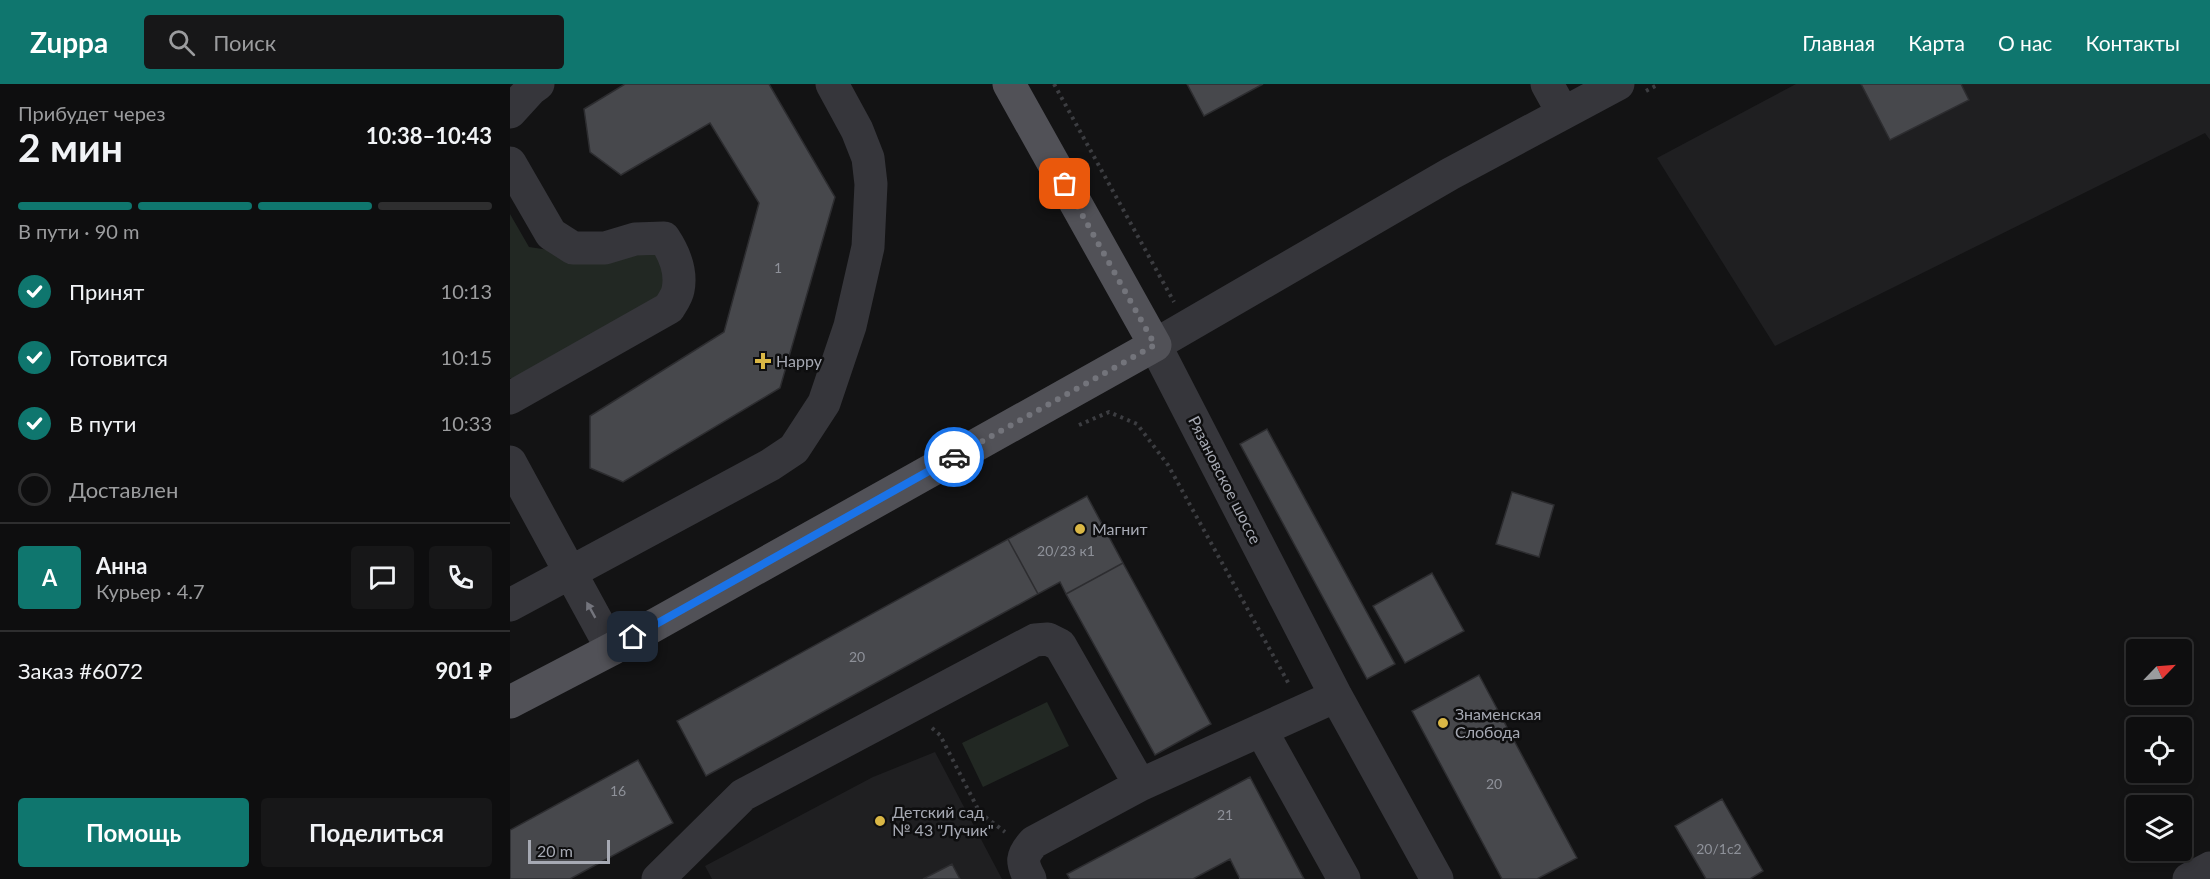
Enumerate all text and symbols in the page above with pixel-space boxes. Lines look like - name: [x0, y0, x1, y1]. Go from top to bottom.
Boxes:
- search box: [144, 15, 564, 69]
- text: Zuppa: [30, 25, 108, 59]
- icon: search: [165, 26, 198, 59]
- text: Поиск: [213, 29, 276, 56]
- text: Главная: [1802, 30, 1875, 55]
- text: Карта: [1908, 30, 1965, 55]
- text: О нас: [1998, 30, 2052, 55]
- text: Контакты: [2085, 30, 2180, 55]
- text: Прибудет через: [18, 101, 165, 125]
- text: 10:38–10:43: [366, 122, 492, 149]
- text: 2 мин: [18, 124, 123, 170]
- pin: [1039, 158, 1090, 209]
- icon: bag: [1048, 167, 1081, 200]
- text: В пути · 90 m: [18, 219, 139, 243]
- house number: 1: [774, 259, 782, 276]
- icon: check: [18, 275, 51, 308]
- text: Принят: [69, 278, 144, 305]
- text: 10:13: [441, 279, 492, 303]
- icon: check: [18, 341, 51, 374]
- text: Готовится: [69, 344, 168, 371]
- text: 10:15: [441, 345, 492, 369]
- place label: Happy: [776, 351, 823, 370]
- marker: Happy: [754, 352, 772, 370]
- icon: check: [18, 407, 51, 440]
- text: В пути: [69, 410, 136, 437]
- text: 10:33: [441, 411, 492, 435]
- street label: Рязановское шоссе: [1185, 413, 1266, 547]
- courier: [924, 427, 984, 487]
- icon: car: [938, 441, 971, 474]
- text: Доставлен: [69, 476, 178, 503]
- place label: Магнит: [1092, 519, 1148, 538]
- marker: Магнит: [1073, 522, 1087, 536]
- house number: 20/23 к1: [1037, 542, 1095, 559]
- button: chat: [351, 546, 414, 609]
- button: phone: [429, 546, 492, 609]
- text: Анна: [96, 552, 147, 579]
- text: А: [42, 564, 57, 591]
- text: Курьер · 4.7: [96, 579, 205, 603]
- one-way arrow: [586, 602, 596, 619]
- pin: [607, 611, 658, 662]
- icon: home: [616, 620, 649, 653]
- north arrow: [2126, 639, 2192, 705]
- map controls: [2126, 639, 2192, 861]
- house number: 20: [849, 648, 865, 665]
- text: Заказ #6072: [18, 657, 143, 684]
- text: 901 ₽: [436, 657, 492, 684]
- place label: Знаменская Слобода: [1455, 704, 1542, 741]
- marker: Знаменская Слобода: [1436, 716, 1450, 730]
- button: locate: [2126, 717, 2192, 783]
- house number: 20: [1486, 775, 1502, 792]
- house number: 16: [610, 782, 626, 799]
- button: layers: [2126, 795, 2192, 861]
- button: Помощь: [18, 798, 249, 867]
- button: Поделиться: [261, 798, 492, 867]
- place label: Детский сад № 43 "Лучик": [892, 802, 994, 839]
- house number: 21: [1217, 806, 1233, 823]
- marker: Детский сад № 43 "Лучик": [873, 814, 887, 828]
- scale bar: [528, 837, 610, 864]
- house number: 20/1с2: [1696, 840, 1742, 857]
- text: 20 m: [537, 841, 573, 860]

